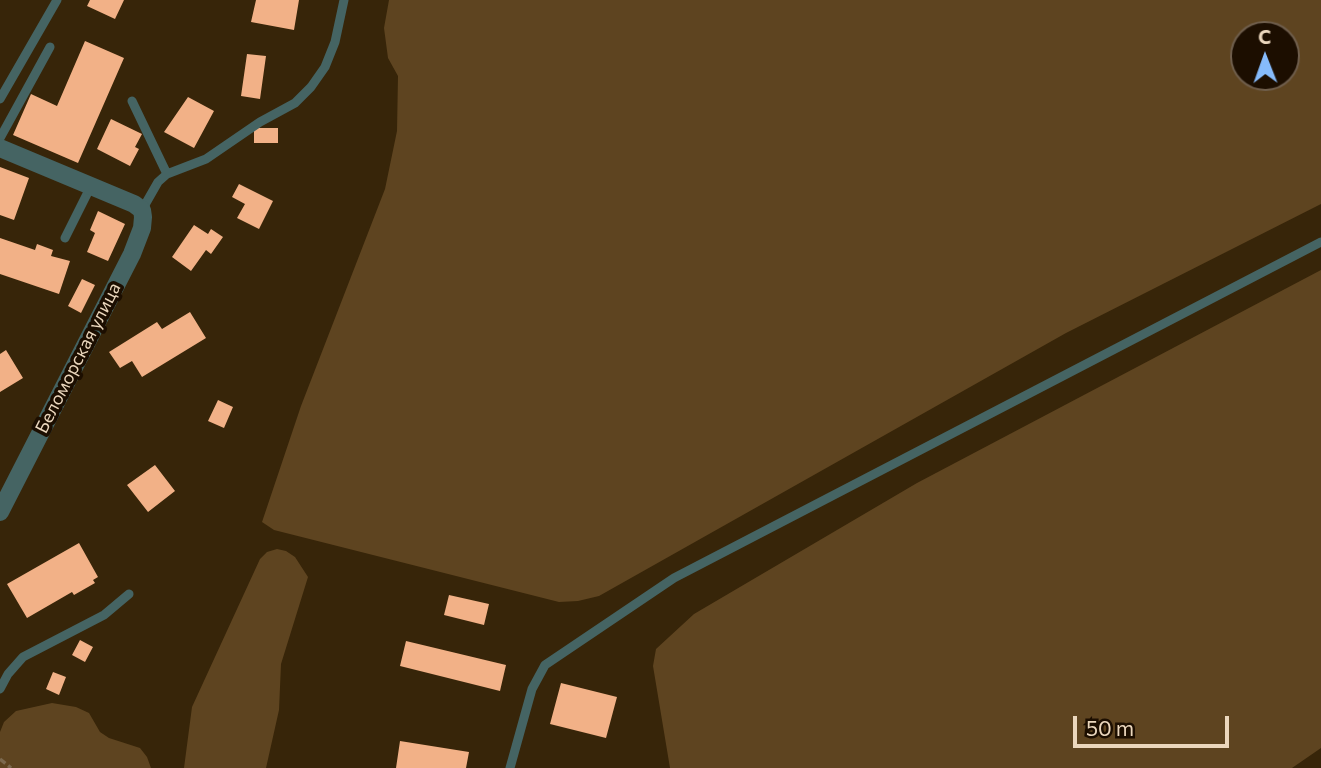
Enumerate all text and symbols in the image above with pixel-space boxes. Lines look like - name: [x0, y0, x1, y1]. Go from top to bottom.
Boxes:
- north arrow: [1230, 21, 1300, 91]
- text: С: [1258, 25, 1271, 48]
- street label: Беломорская улица: [31, 279, 125, 437]
- scale bar: [1076, 702, 1232, 746]
- text: 50 m: [1086, 715, 1134, 740]

